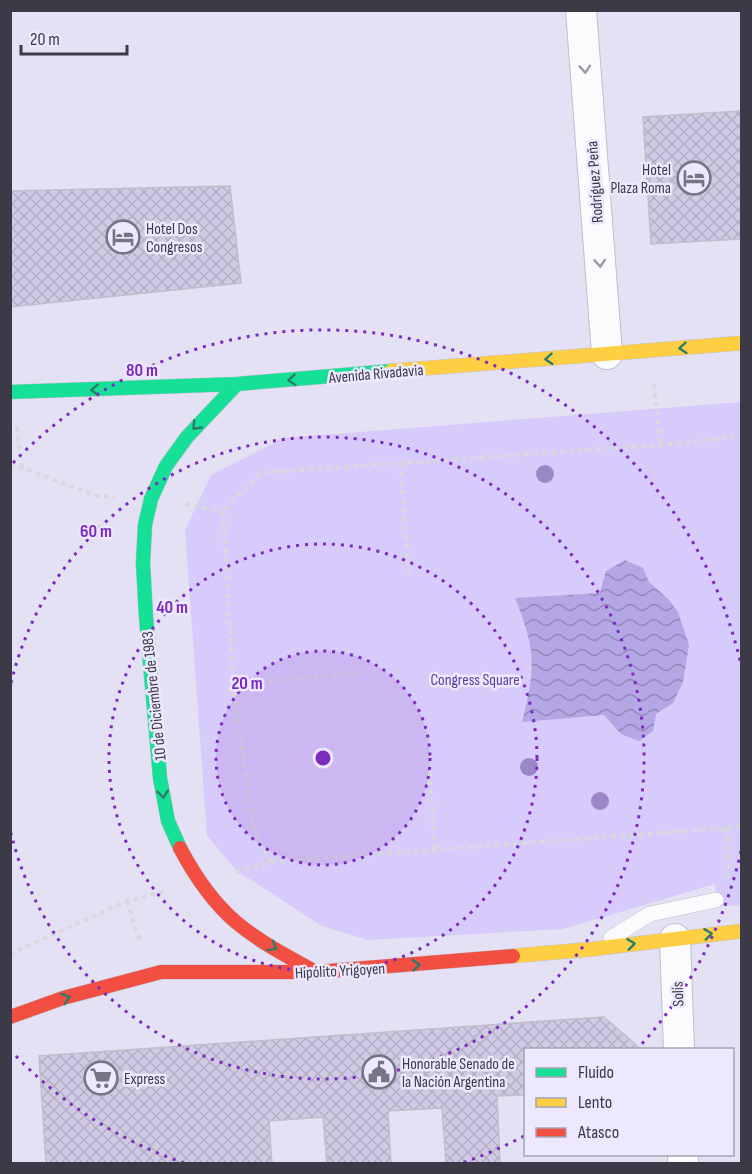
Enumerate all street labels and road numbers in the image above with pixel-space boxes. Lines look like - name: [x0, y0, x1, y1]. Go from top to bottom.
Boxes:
- street label: Rodríguez Peña: [583, 140, 608, 223]
- street label: Avenida Rivadavia: [327, 361, 424, 388]
- street label: 10 de Diciembre de 1983: [138, 630, 171, 761]
- street label: Hipólito Yrigoyen: [294, 960, 386, 983]
- street label: Solís: [669, 981, 688, 1007]

